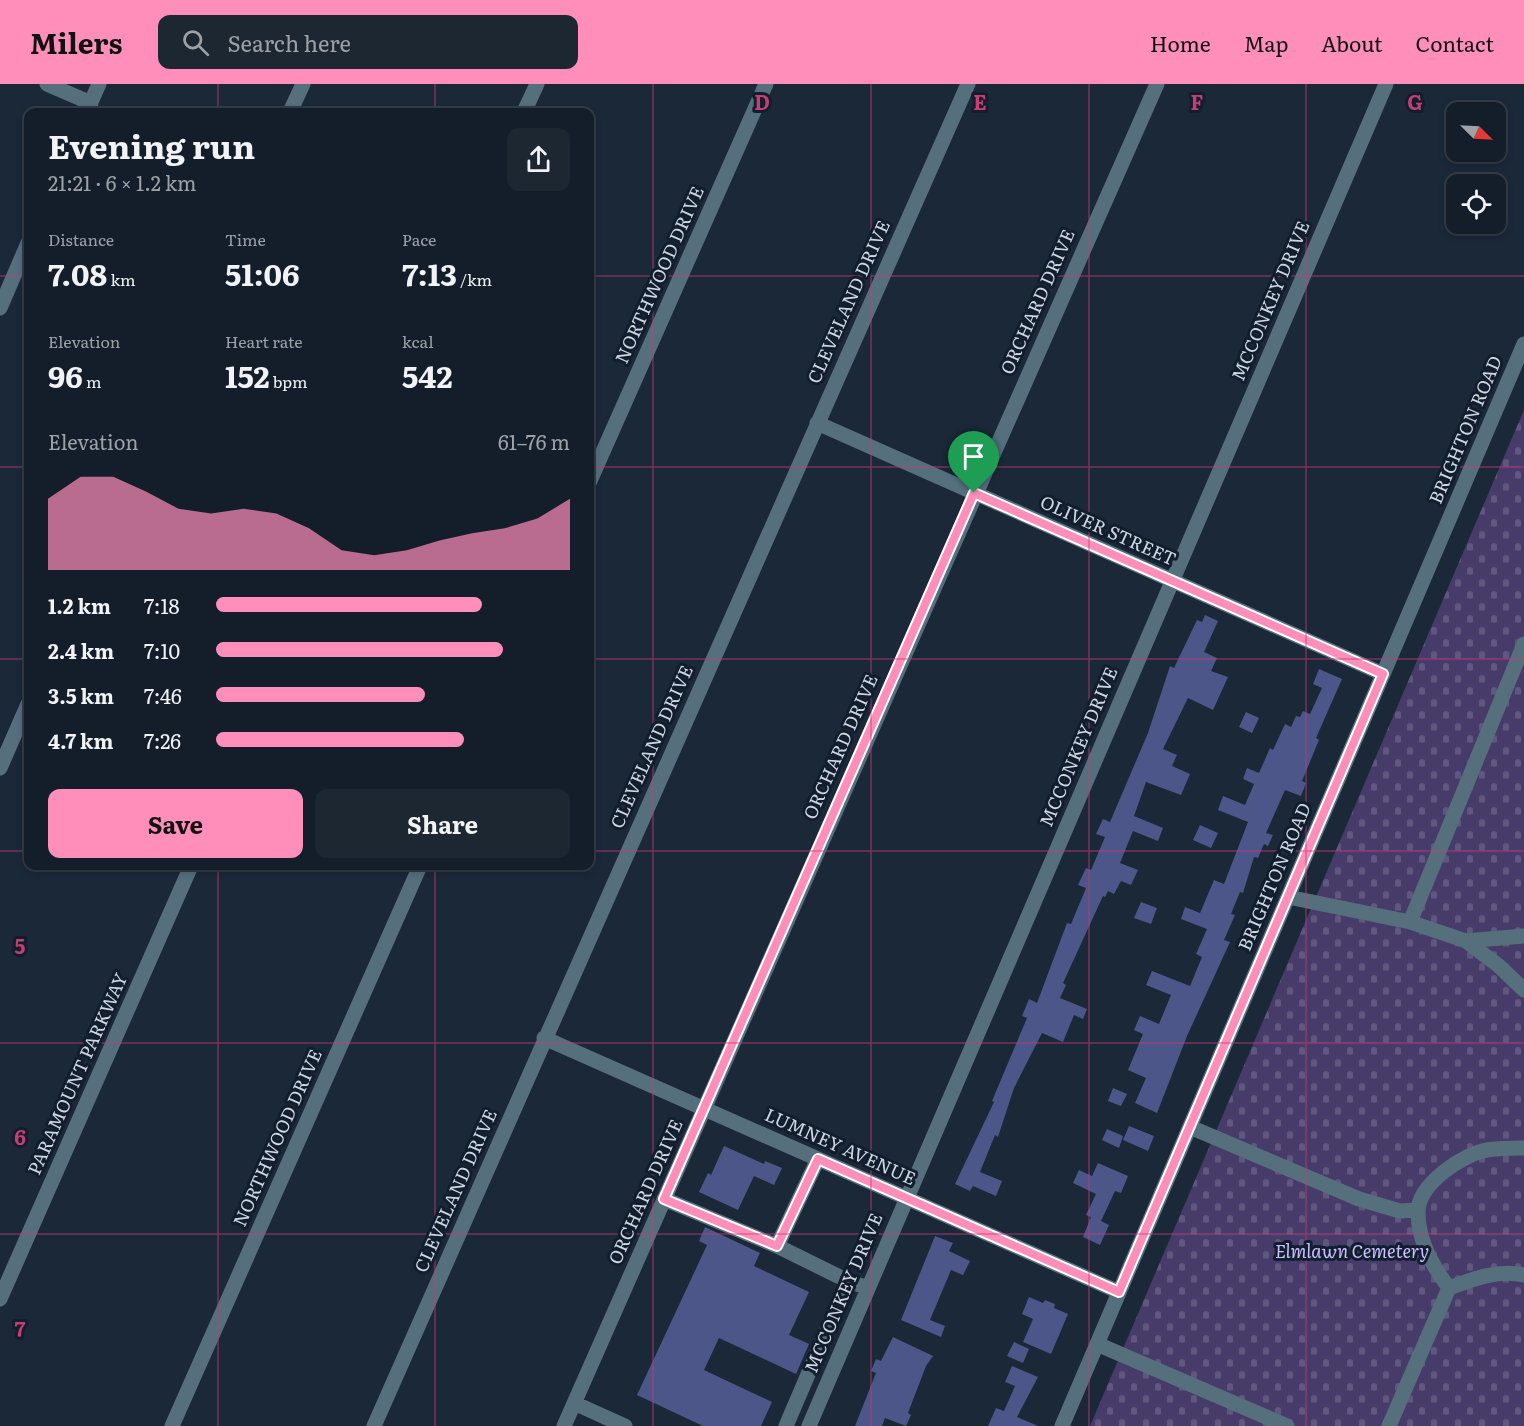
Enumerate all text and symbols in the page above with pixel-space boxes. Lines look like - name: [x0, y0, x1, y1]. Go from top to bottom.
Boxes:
- search box: [158, 15, 578, 69]
- text: Milers: [30, 21, 122, 63]
- icon: search: [179, 26, 212, 59]
- text: Search here: [227, 26, 351, 59]
- text: Home: [1150, 27, 1211, 58]
- text: Map: [1244, 27, 1288, 58]
- text: About: [1321, 27, 1383, 58]
- text: Contact: [1416, 27, 1494, 58]
- text: D: [754, 86, 770, 116]
- text: E: [973, 86, 987, 116]
- text: F: [1191, 86, 1204, 116]
- text: G: [1407, 86, 1423, 116]
- north arrow: [1446, 102, 1506, 162]
- map controls: [1446, 102, 1506, 234]
- text: Evening run: [48, 120, 255, 169]
- button: share: [507, 128, 570, 191]
- text: 21:21 · 6 × 1.2 km: [48, 167, 196, 197]
- button: locate: [1446, 174, 1506, 234]
- street label: NORTHWOOD DRIVE: [607, 181, 710, 367]
- street label: CLEVELAND DRIVE: [799, 215, 896, 387]
- street label: MCCONKEY DRIVE: [1224, 216, 1316, 385]
- street label: ORCHARD DRIVE: [992, 224, 1081, 378]
- text: Distance: [48, 227, 114, 251]
- text: Time: [225, 227, 266, 251]
- text: Pace: [402, 227, 436, 251]
- text: 7.08: [48, 251, 107, 295]
- text: 51:06: [225, 251, 300, 295]
- text: 7:13: [402, 251, 457, 295]
- text: km: [107, 267, 136, 291]
- text: /km: [457, 267, 492, 291]
- text: Elevation: [48, 329, 120, 353]
- text: Heart rate: [225, 329, 303, 353]
- text: kcal: [402, 329, 434, 353]
- street label: BRIGHTON ROAD: [1421, 351, 1508, 508]
- text: 96: [48, 353, 83, 397]
- text: 152: [225, 353, 270, 397]
- text: 542: [402, 353, 453, 397]
- text: m: [83, 369, 102, 393]
- text: bpm: [270, 369, 308, 393]
- text: Elevation: [48, 426, 138, 456]
- text: 61–76 m: [498, 426, 570, 456]
- pin: [948, 431, 999, 493]
- icon: arrive: [957, 440, 990, 473]
- street label: OLIVER STREET: [1036, 488, 1181, 572]
- text: 1.2 km: [48, 590, 111, 620]
- text: 7:18: [144, 590, 180, 620]
- text: 2.4 km: [48, 635, 114, 665]
- text: 7:10: [144, 635, 180, 665]
- street label: CLEVELAND DRIVE: [602, 660, 699, 832]
- street label: MCCONKEY DRIVE: [1032, 662, 1124, 831]
- street label: ORCHARD DRIVE: [795, 669, 884, 823]
- text: 3.5 km: [48, 680, 114, 710]
- text: 7:46: [144, 680, 182, 710]
- text: 4.7 km: [48, 725, 113, 755]
- text: 7:26: [144, 725, 181, 755]
- button: Save: [48, 789, 303, 858]
- button: Share: [315, 789, 570, 858]
- street label: BRIGHTON ROAD: [1230, 798, 1317, 955]
- text: 5: [15, 930, 26, 960]
- street label: PARAMOUNT PARKWAY: [20, 968, 133, 1179]
- street label: NORTHWOOD DRIVE: [225, 1044, 328, 1230]
- street label: LUMNEY AVENUE: [761, 1100, 920, 1191]
- street label: CLEVELAND DRIVE: [406, 1104, 503, 1276]
- street label: ORCHARD DRIVE: [600, 1114, 689, 1268]
- text: 6: [14, 1121, 26, 1151]
- street label: MCCONKEY DRIVE: [797, 1208, 889, 1377]
- park label: Elmlawn Cemetery: [1275, 1237, 1429, 1264]
- text: 7: [15, 1313, 26, 1343]

